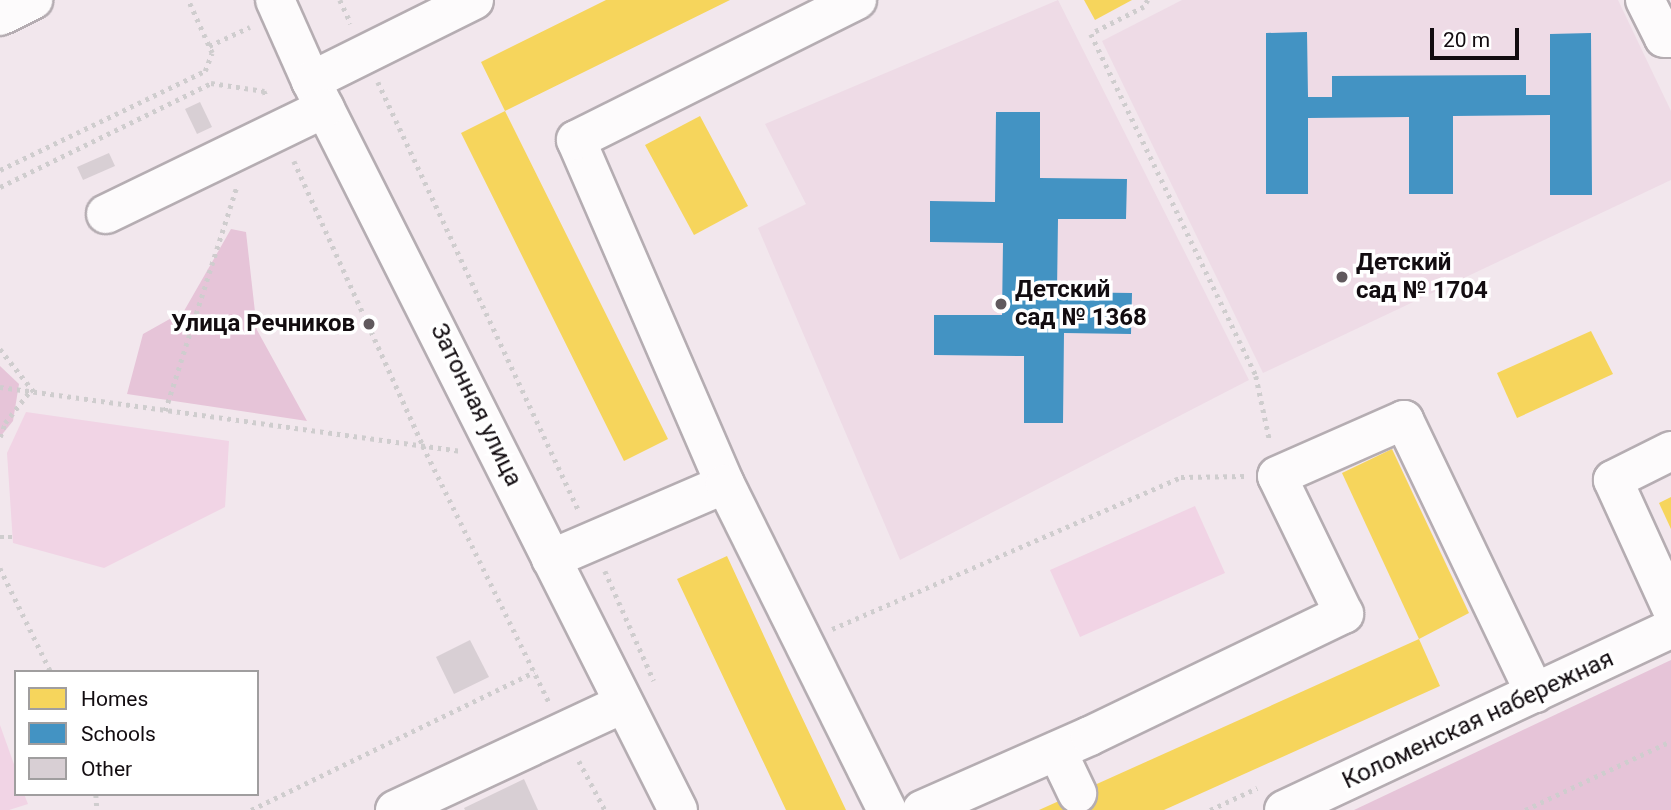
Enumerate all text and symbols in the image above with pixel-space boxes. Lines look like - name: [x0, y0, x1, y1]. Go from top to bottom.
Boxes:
- scale bar: [1433, 14, 1522, 58]
- text: 20 m: [1443, 28, 1490, 52]
- place label: Детский сад № 1704: [1356, 249, 1488, 305]
- marker: Детский сад № 1704: [1334, 269, 1350, 285]
- place label: Детский сад № 1368: [1015, 276, 1147, 332]
- marker: Детский сад № 1368: [993, 296, 1009, 312]
- place label: Улица Речников: [171, 310, 355, 338]
- marker: Улица Речников: [361, 316, 377, 332]
- street label: Затонная улица: [424, 319, 528, 491]
- street label: Коломенская набережная: [1338, 644, 1618, 796]
- legend: [14, 670, 259, 796]
- text: Homes: [81, 687, 148, 711]
- text: Schools: [81, 722, 156, 746]
- text: Other: [81, 757, 132, 781]

